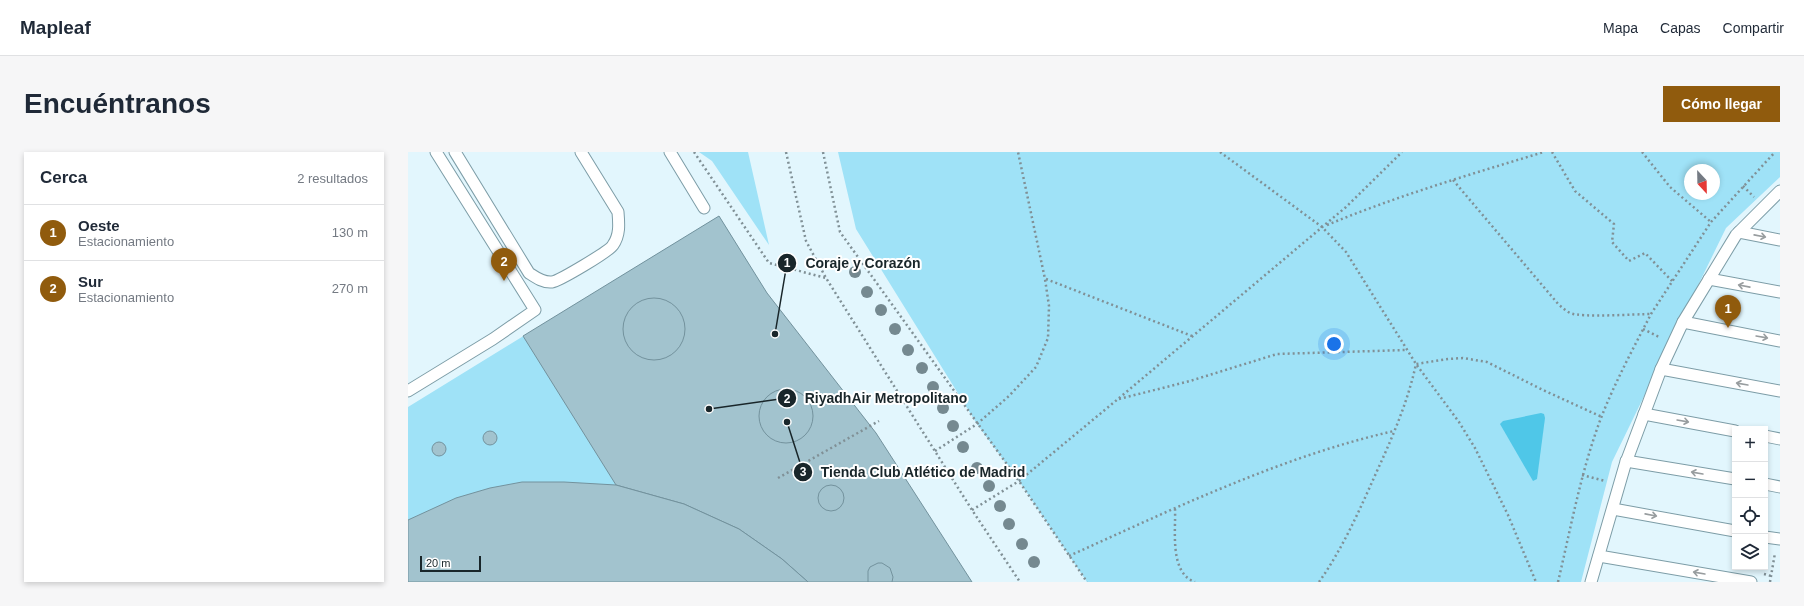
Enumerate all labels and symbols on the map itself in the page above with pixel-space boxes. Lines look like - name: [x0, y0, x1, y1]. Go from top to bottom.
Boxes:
- north arrow: [1684, 164, 1720, 200]
- one-way arrow: [1753, 232, 1766, 240]
- pin: 2: [491, 248, 517, 281]
- callout: Coraje y Corazón: [777, 250, 928, 276]
- text: Coraje y Corazón: [805, 255, 921, 271]
- text: 1: [784, 256, 791, 270]
- one-way arrow: [1738, 281, 1751, 289]
- pin: 1: [1715, 295, 1741, 328]
- your location: [1324, 334, 1344, 354]
- one-way arrow: [1755, 334, 1768, 342]
- one-way arrow: [1736, 380, 1749, 388]
- callout: RiyadhAir Metropolitano: [777, 385, 975, 411]
- text: RiyadhAir Metropolitano: [805, 390, 967, 406]
- text: 2: [784, 392, 791, 406]
- one-way arrow: [1676, 417, 1689, 425]
- callout: Tienda Club Atlético de Madrid: [793, 459, 1034, 485]
- text: Tienda Club Atlético de Madrid: [821, 464, 1025, 480]
- text: 3: [800, 465, 807, 479]
- one-way arrow: [1690, 469, 1703, 477]
- one-way arrow: [1644, 512, 1657, 520]
- scale bar: [420, 554, 481, 573]
- one-way arrow: [1693, 569, 1706, 577]

